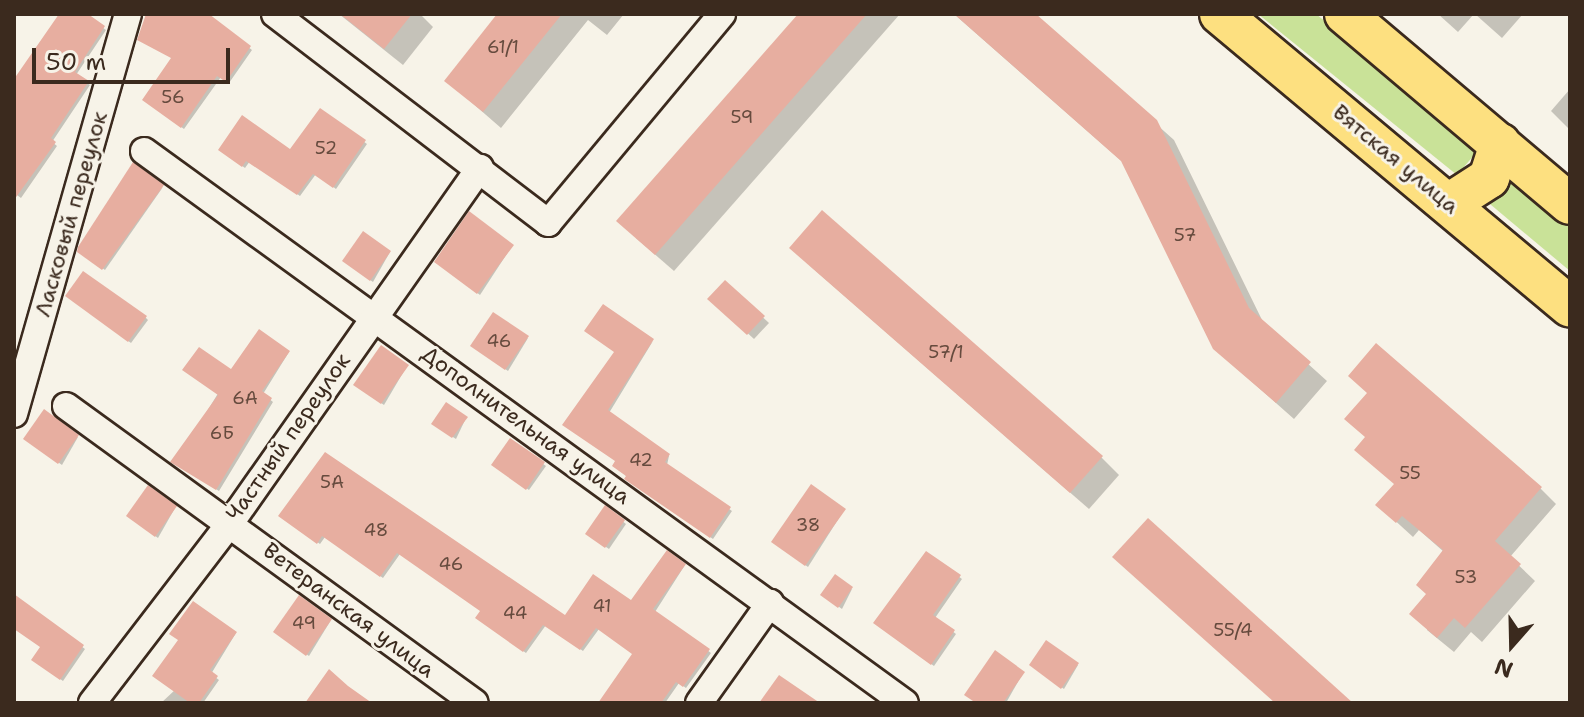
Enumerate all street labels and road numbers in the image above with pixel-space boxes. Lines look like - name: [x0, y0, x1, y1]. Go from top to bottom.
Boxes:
- street label: Вятская улица: [1328, 99, 1464, 219]
- street label: Ласковый переулок: [29, 108, 113, 320]
- street label: Дополнительная улица: [416, 340, 636, 510]
- street label: Частный переулок: [220, 348, 356, 526]
- street label: Ветеранская улица: [258, 537, 440, 683]

